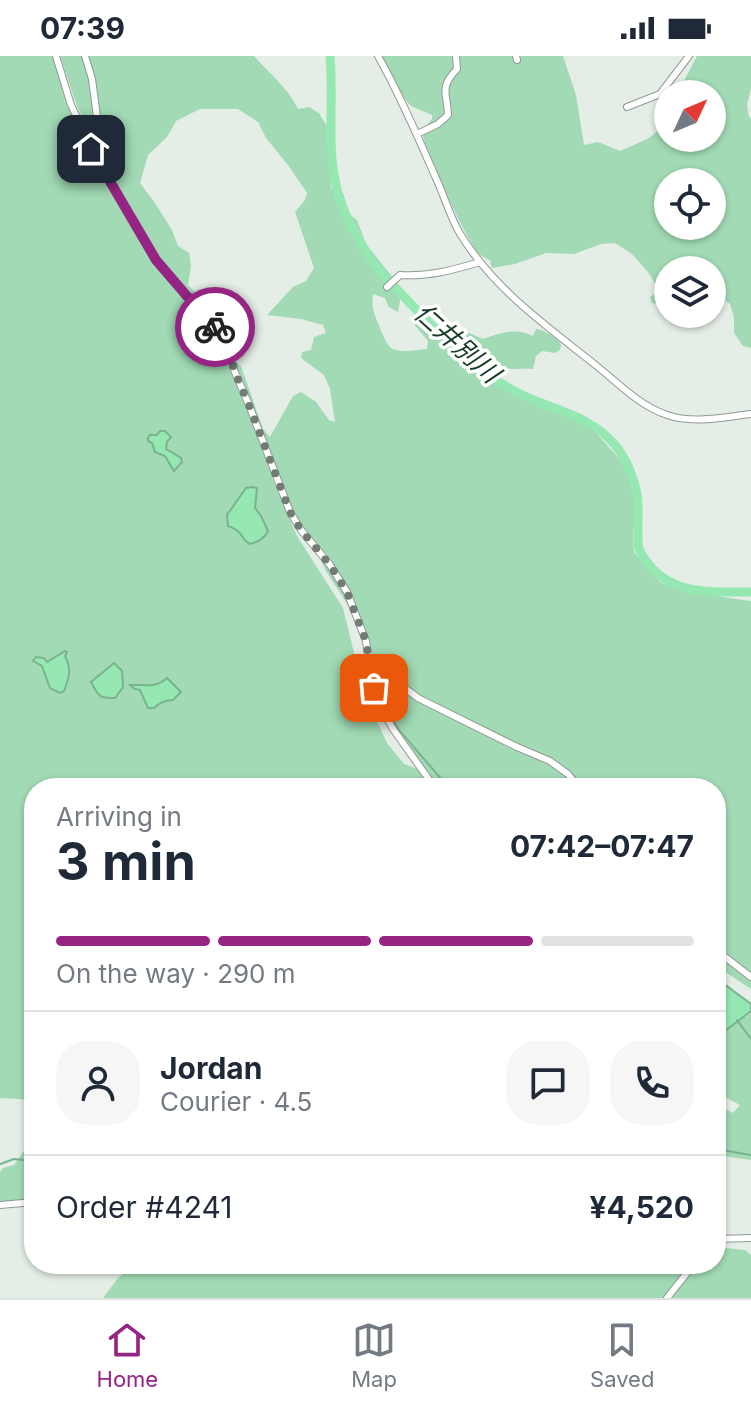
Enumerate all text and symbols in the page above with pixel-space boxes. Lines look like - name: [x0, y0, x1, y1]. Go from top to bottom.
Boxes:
- text: 07:39: [40, 10, 125, 46]
- north arrow: [654, 80, 726, 152]
- map controls: [654, 80, 726, 328]
- pin: [57, 115, 125, 183]
- icon: home: [69, 127, 113, 171]
- button: locate: [654, 168, 726, 240]
- button: layers: [654, 256, 726, 328]
- courier: [175, 287, 255, 367]
- water label: 仁井別川: [408, 296, 509, 391]
- icon: bike: [193, 305, 237, 349]
- pin: [340, 654, 408, 722]
- icon: bag: [352, 666, 396, 710]
- text: Arriving in: [56, 801, 182, 832]
- text: 07:42–07:47: [510, 828, 694, 864]
- text: 3 min: [56, 830, 196, 893]
- text: On the way · 290 m: [56, 958, 296, 989]
- button: person: [56, 1041, 140, 1125]
- button: chat: [506, 1041, 590, 1125]
- button: phone: [610, 1041, 694, 1125]
- text: Jordan: [160, 1050, 262, 1086]
- text: Courier · 4.5: [160, 1086, 312, 1117]
- text: Order #4241: [56, 1189, 233, 1225]
- text: ¥4,520: [589, 1189, 694, 1225]
- tab: Home: [97, 1318, 158, 1392]
- tab: Map: [351, 1318, 397, 1392]
- tab: Saved: [590, 1318, 654, 1392]

